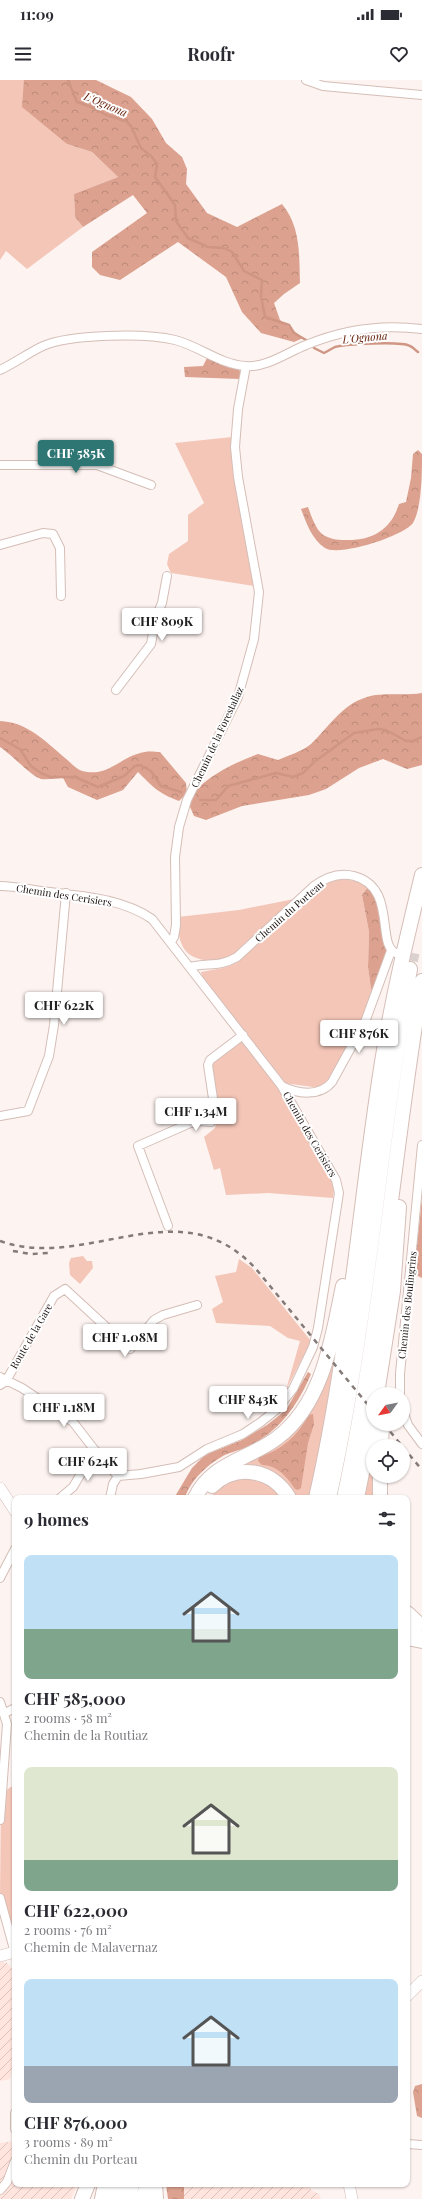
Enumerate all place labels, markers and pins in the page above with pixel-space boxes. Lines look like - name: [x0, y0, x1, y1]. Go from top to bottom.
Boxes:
- pin: CHF 585K: [35, 440, 117, 474]
- pin: CHF 809K: [121, 608, 203, 642]
- pin: CHF 622K: [23, 992, 105, 1026]
- pin: CHF 876K: [318, 1020, 400, 1054]
- pin: CHF 1.34M: [150, 1098, 242, 1132]
- pin: CHF 1.08M: [79, 1324, 171, 1358]
- pin: CHF 843K: [207, 1386, 289, 1420]
- pin: CHF 1.18M: [18, 1394, 110, 1428]
- pin: CHF 624K: [47, 1448, 129, 1482]

